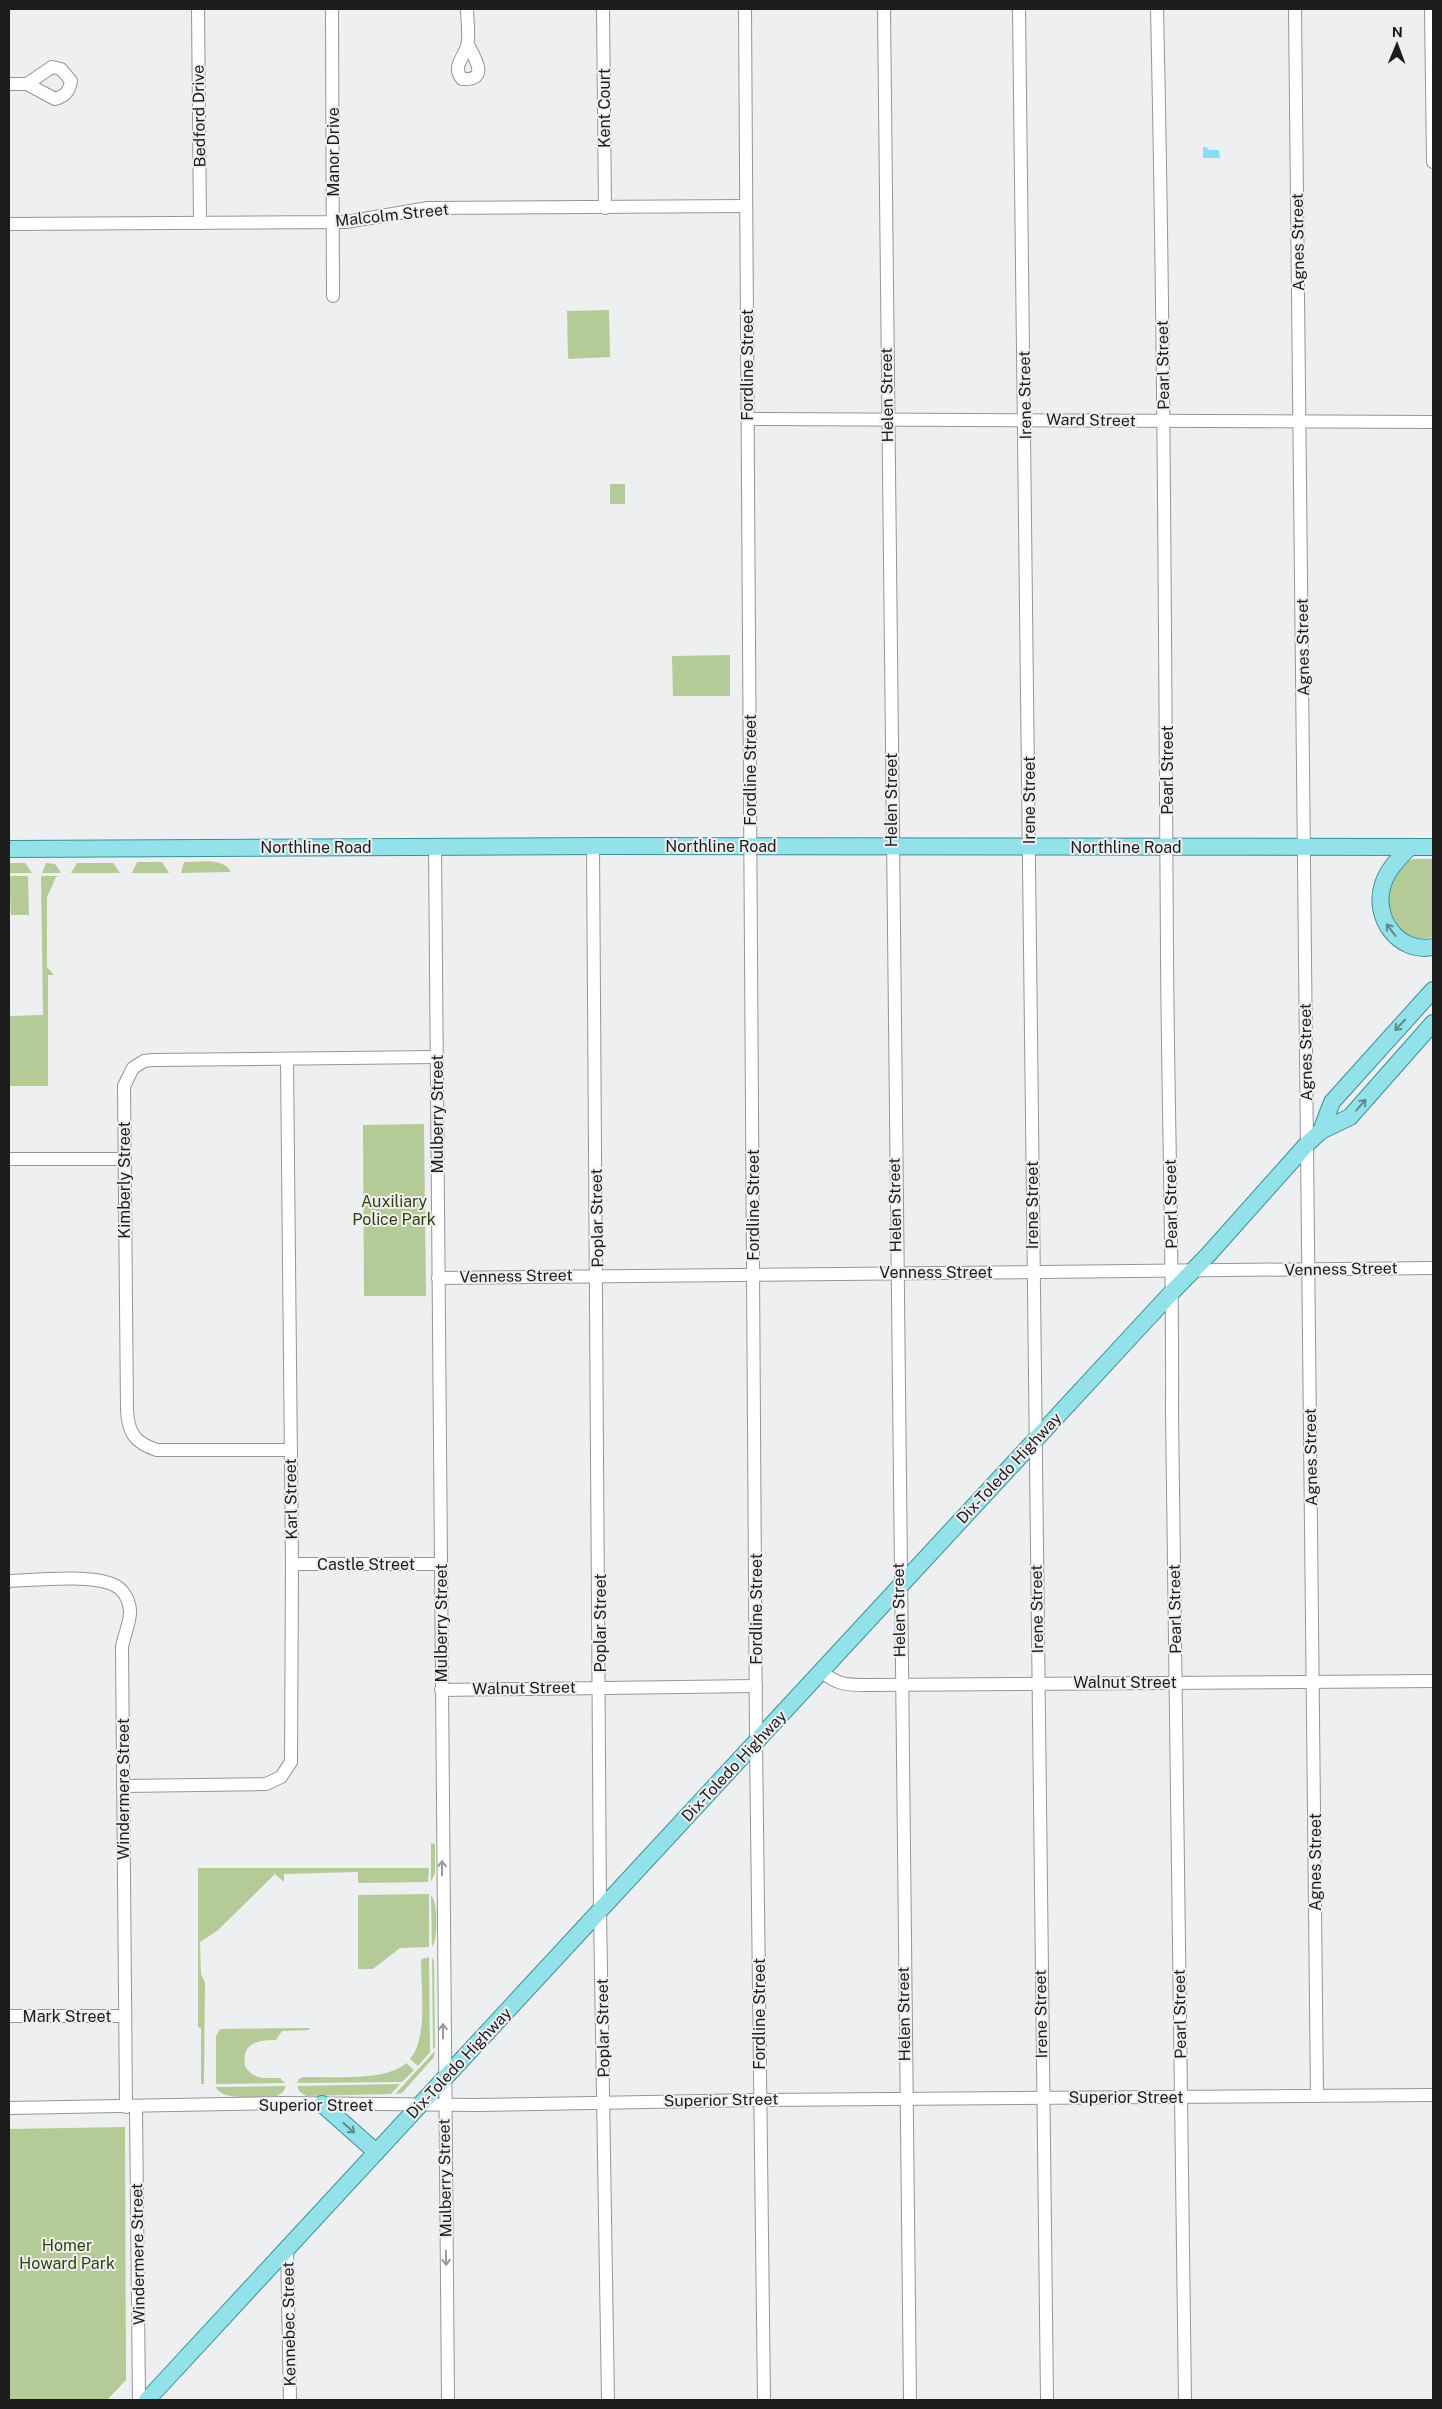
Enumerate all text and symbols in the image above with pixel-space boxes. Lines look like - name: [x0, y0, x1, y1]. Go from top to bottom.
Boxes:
- north arrow: [1372, 20, 1422, 70]
- text: N: [1392, 24, 1403, 40]
- street label: Bedford Drive: [189, 65, 209, 167]
- street label: Kent Court: [595, 68, 614, 148]
- street label: Manor Drive: [324, 107, 343, 197]
- street label: Agnes Street: [1288, 193, 1308, 291]
- street label: Malcolm Street: [334, 200, 450, 230]
- street label: Fordline Street: [738, 309, 757, 421]
- street label: Pearl Street: [1153, 320, 1173, 410]
- street label: Helen Street: [877, 348, 897, 442]
- street label: Irene Street: [1015, 351, 1035, 439]
- street label: Ward Street: [1046, 410, 1136, 430]
- street label: Agnes Street: [1293, 598, 1313, 696]
- street label: Fordline Street: [741, 714, 760, 826]
- street label: Pearl Street: [1158, 725, 1177, 815]
- street label: Helen Street: [882, 753, 901, 847]
- street label: Irene Street: [1020, 756, 1039, 844]
- street label: Northline Road: [665, 837, 777, 856]
- street label: Northline Road: [260, 838, 372, 857]
- street label: Northline Road: [1070, 838, 1182, 857]
- one-way arrow: [1385, 924, 1396, 937]
- street label: Agnes Street: [1296, 1003, 1316, 1101]
- one-way arrow: [1394, 1019, 1406, 1032]
- street label: Mulberry Street: [428, 1055, 447, 1173]
- one-way arrow: [1355, 1098, 1367, 1111]
- street label: Kimberly Street: [115, 1121, 134, 1239]
- street label: Fordline Street: [744, 1149, 763, 1261]
- street label: Helen Street: [885, 1158, 905, 1252]
- street label: Pearl Street: [1161, 1159, 1181, 1249]
- street label: Irene Street: [1023, 1161, 1042, 1249]
- street label: Poplar Street: [587, 1168, 607, 1268]
- park label: Auxiliary Police Park: [352, 1192, 436, 1229]
- street label: Venness Street: [1284, 1259, 1398, 1279]
- street label: Venness Street: [879, 1263, 993, 1282]
- street label: Venness Street: [459, 1266, 573, 1286]
- street label: Dix-Toledo Highway: [953, 1408, 1066, 1528]
- street label: Agnes Street: [1301, 1408, 1321, 1506]
- street label: Karl Street: [281, 1458, 301, 1540]
- street label: Fordline Street: [747, 1553, 766, 1665]
- street label: Castle Street: [317, 1555, 415, 1574]
- street label: Helen Street: [889, 1563, 909, 1657]
- street label: Mulberry Street: [432, 1564, 451, 1682]
- street label: Pearl Street: [1165, 1564, 1185, 1654]
- street label: Irene Street: [1027, 1565, 1047, 1653]
- street label: Poplar Street: [591, 1573, 610, 1673]
- street label: Walnut Street: [1073, 1673, 1177, 1692]
- street label: Walnut Street: [472, 1678, 576, 1698]
- street label: Dix-Toledo Highway: [678, 1706, 791, 1826]
- street label: Windermere Street: [114, 1718, 133, 1860]
- street label: Agnes Street: [1306, 1813, 1325, 1911]
- one-way arrow: [437, 1861, 447, 1877]
- street label: Fordline Street: [750, 1958, 769, 2070]
- street label: Helen Street: [894, 1967, 914, 2061]
- street label: Pearl Street: [1170, 1969, 1190, 2059]
- street label: Irene Street: [1031, 1970, 1051, 2058]
- street label: Poplar Street: [593, 1978, 613, 2078]
- street label: Dix-Toledo Highway: [403, 2003, 516, 2123]
- street label: Mark Street: [23, 2007, 111, 2026]
- one-way arrow: [438, 2023, 448, 2039]
- street label: Superior Street: [1069, 2088, 1183, 2107]
- street label: Superior Street: [663, 2089, 779, 2111]
- street label: Superior Street: [259, 2096, 373, 2115]
- street label: Mulberry Street: [434, 2118, 456, 2238]
- one-way arrow: [342, 2122, 355, 2134]
- street label: Windermere Street: [127, 2183, 149, 2325]
- park label: Homer Howard Park: [19, 2236, 115, 2273]
- one-way arrow: [441, 2250, 451, 2266]
- street label: Kennebec Street: [278, 2261, 300, 2387]

